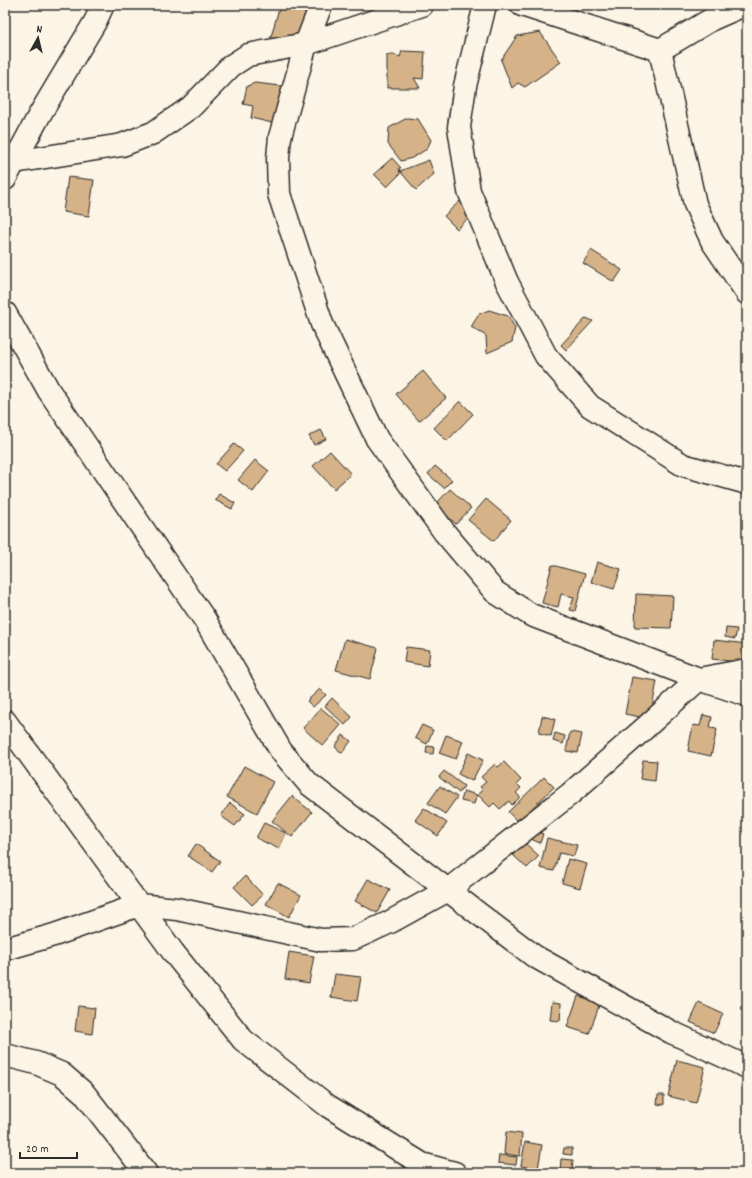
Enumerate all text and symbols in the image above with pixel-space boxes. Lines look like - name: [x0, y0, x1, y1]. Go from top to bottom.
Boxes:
- north arrow: [18, 18, 58, 58]
- text: N: [35, 22, 43, 38]
- scale bar: [20, 1134, 77, 1160]
- text: 20 m: [26, 1141, 49, 1158]

